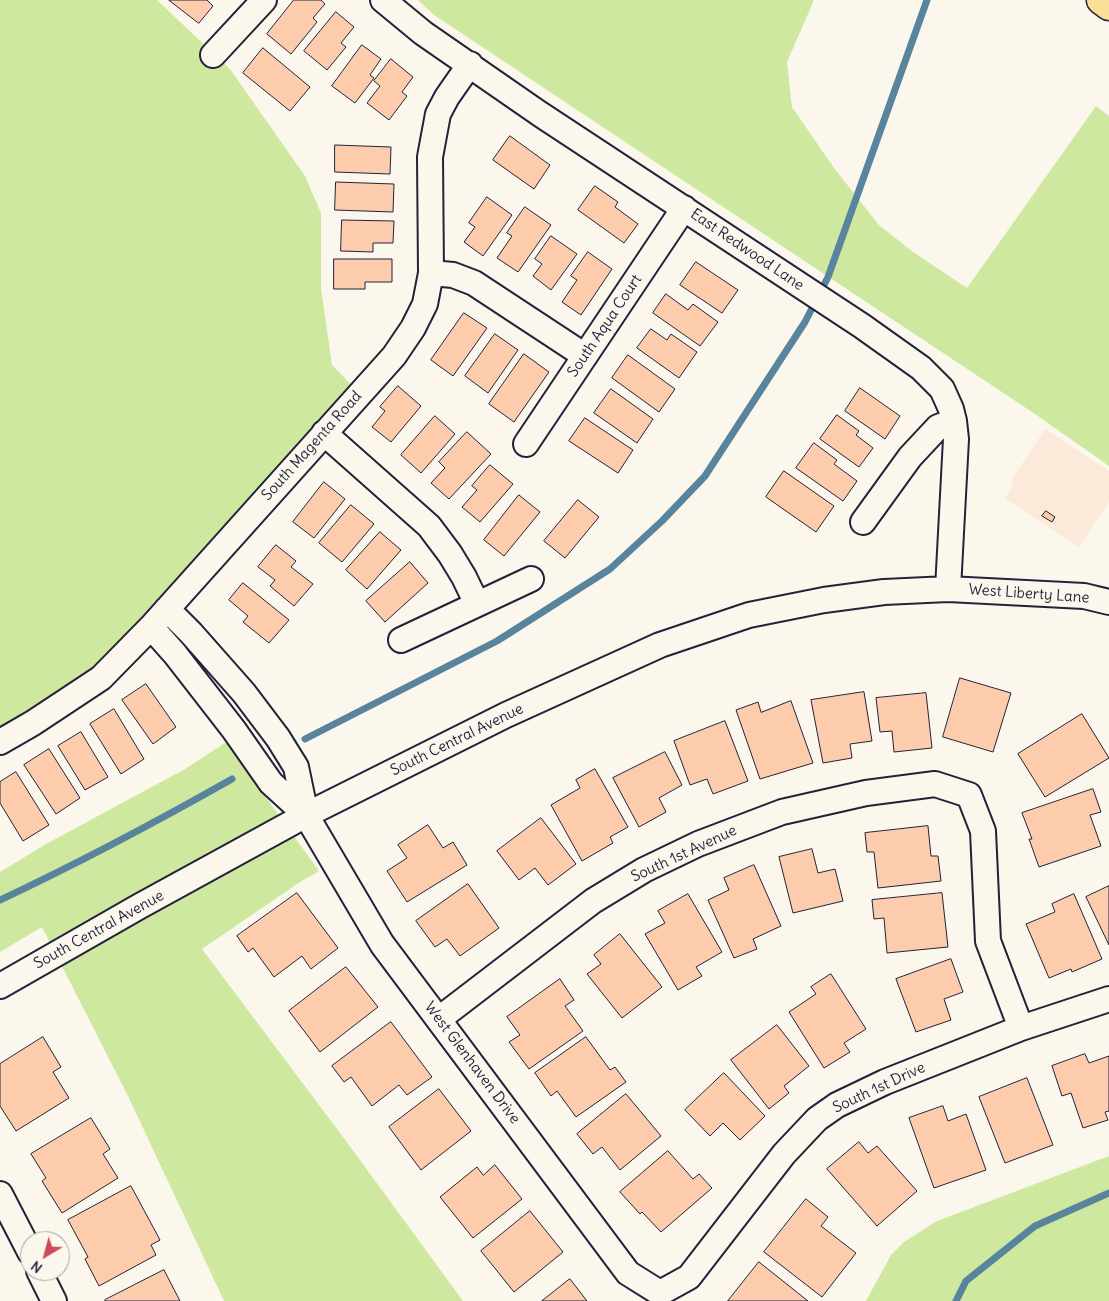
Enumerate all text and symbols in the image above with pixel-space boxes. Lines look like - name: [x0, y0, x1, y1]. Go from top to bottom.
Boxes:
- street label: East Redwood Lane: [687, 205, 807, 295]
- street label: South Aqua Court: [564, 271, 646, 381]
- street label: South Magenta Road: [258, 388, 366, 504]
- street label: West Liberty Lane: [968, 581, 1090, 607]
- street label: South Central Avenue: [388, 700, 526, 780]
- street label: South 1st Avenue: [628, 822, 740, 886]
- street label: South Central Avenue: [31, 887, 167, 973]
- street label: West Glenhaven Drive: [420, 999, 524, 1127]
- street label: South 1st Drive: [830, 1059, 928, 1117]
- north arrow: [20, 1231, 70, 1281]
- text: N: [27, 1257, 46, 1277]

